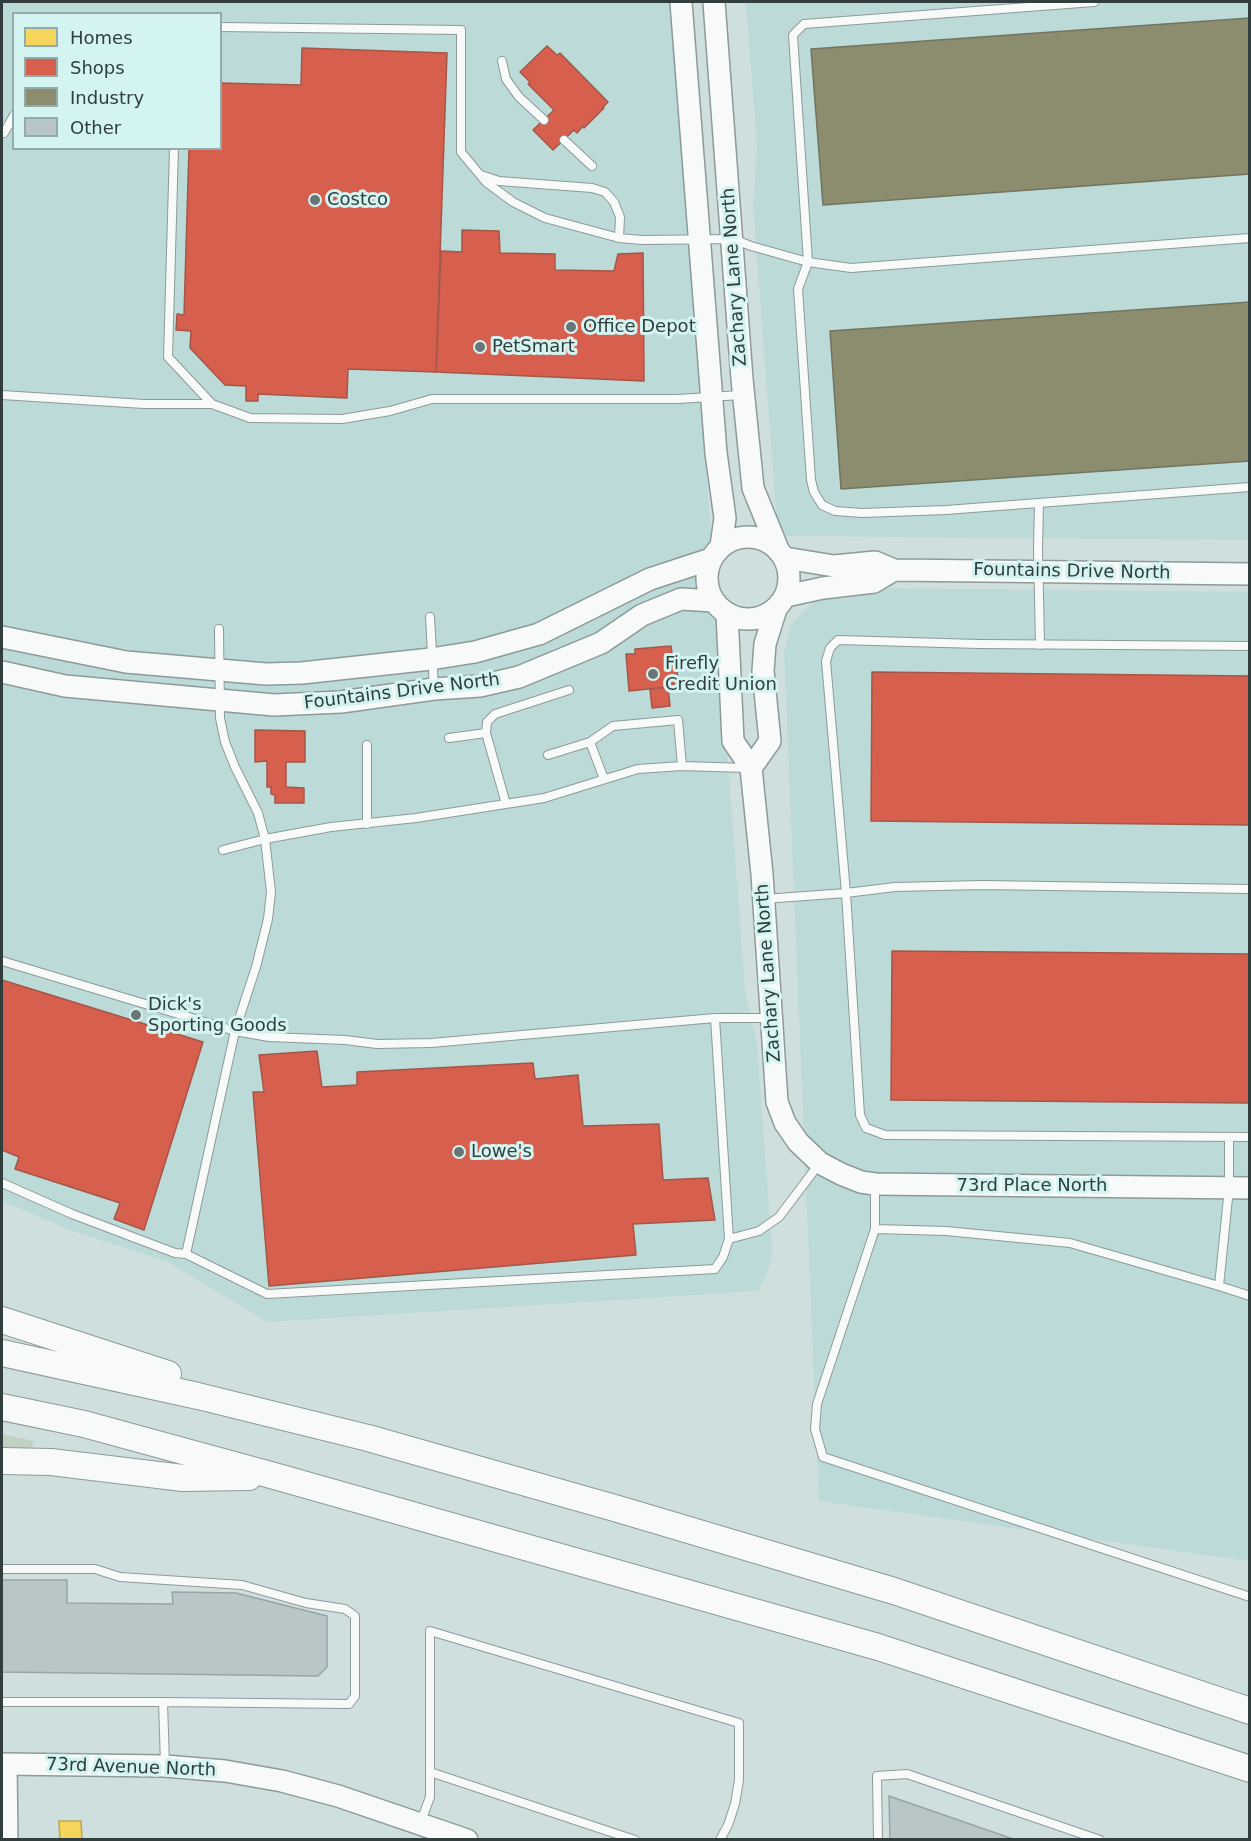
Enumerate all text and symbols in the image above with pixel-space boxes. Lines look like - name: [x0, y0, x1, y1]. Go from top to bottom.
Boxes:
- legend: [12, 12, 222, 150]
- text: Homes: [70, 27, 133, 48]
- text: Shops: [70, 57, 125, 78]
- text: Industry: [70, 87, 144, 108]
- text: Other: [70, 117, 121, 138]
- street label: Zachary Lane North: [718, 187, 752, 367]
- place label: Costco: [327, 189, 388, 211]
- marker: Costco: [308, 193, 322, 207]
- place label: Office Depot: [583, 316, 696, 338]
- marker: Office Depot: [564, 320, 578, 334]
- place label: PetSmart: [492, 336, 575, 358]
- marker: PetSmart: [473, 340, 487, 354]
- street label: Fountains Drive North: [973, 559, 1171, 585]
- place label: Firefly Credit Union: [665, 653, 777, 696]
- marker: Firefly Credit Union: [646, 667, 660, 681]
- street label: Fountains Drive North: [303, 669, 501, 715]
- street label: Zachary Lane North: [752, 883, 786, 1063]
- place label: Dick's Sporting Goods: [148, 994, 287, 1036]
- marker: Dick's Sporting Goods: [129, 1008, 143, 1022]
- place label: Lowe's: [471, 1141, 532, 1163]
- marker: Lowe's: [452, 1145, 466, 1159]
- street label: 73rd Place North: [956, 1175, 1108, 1197]
- street label: 73rd Avenue North: [46, 1754, 216, 1782]

